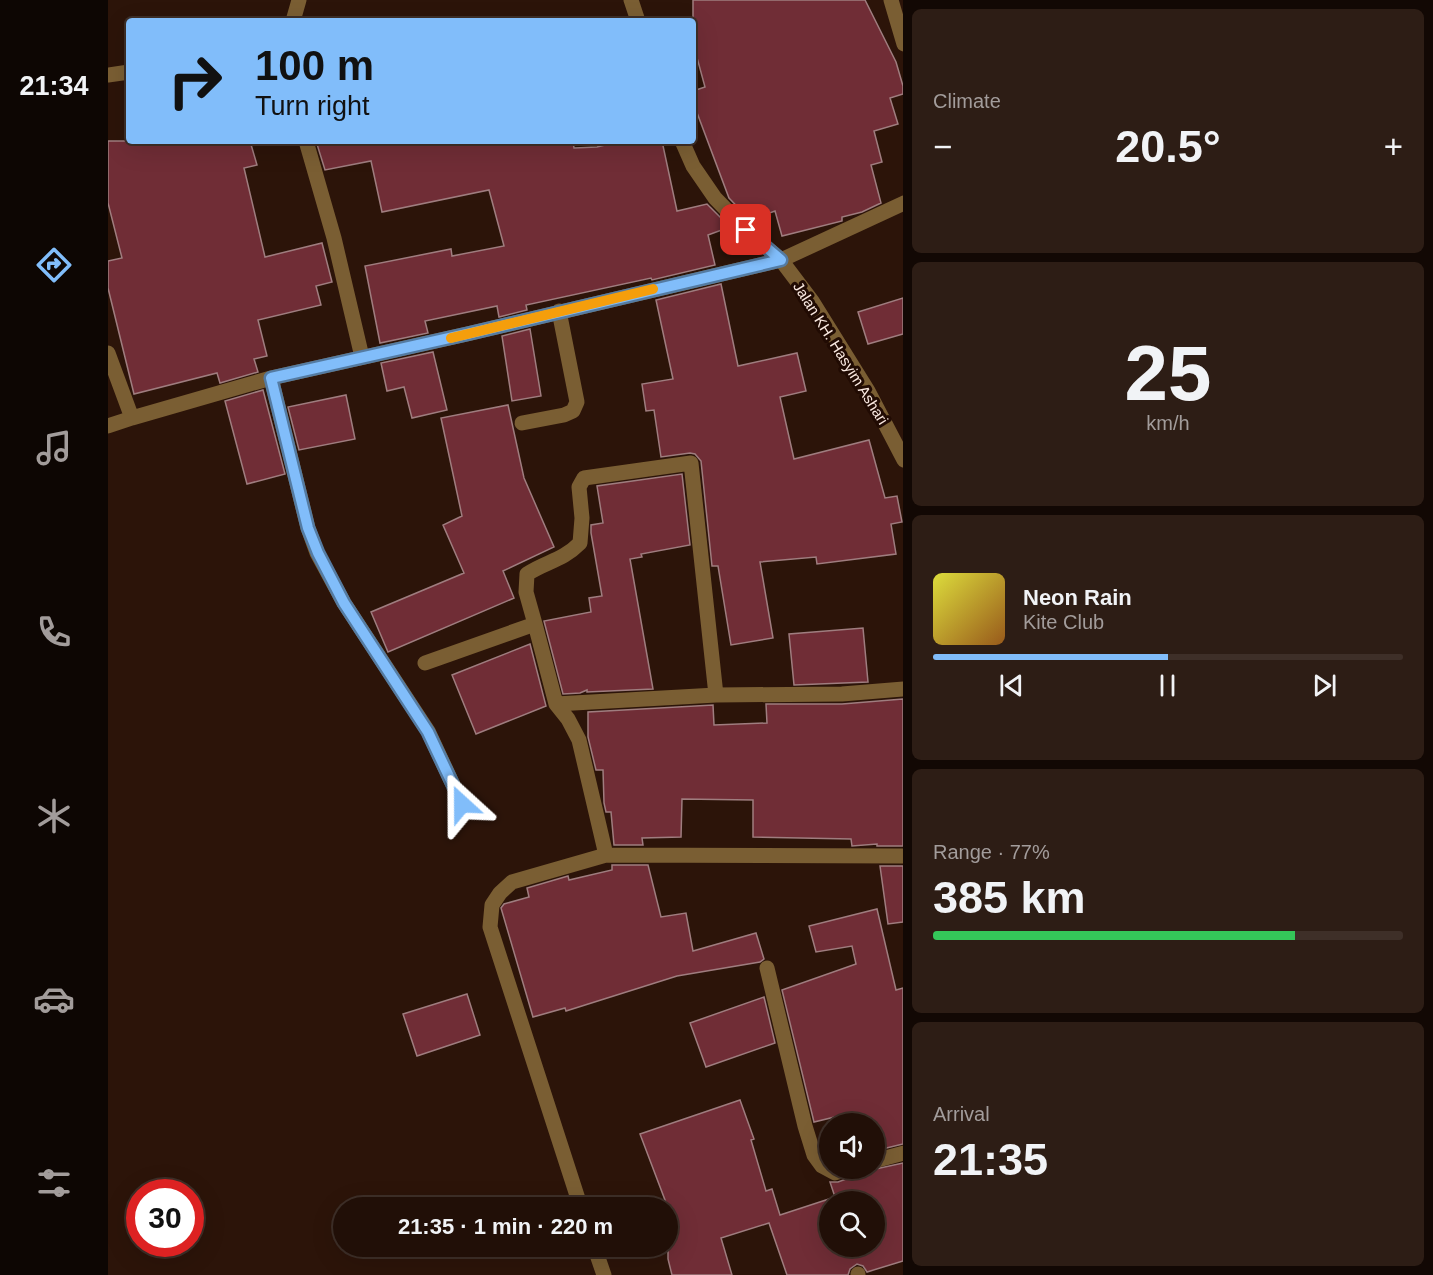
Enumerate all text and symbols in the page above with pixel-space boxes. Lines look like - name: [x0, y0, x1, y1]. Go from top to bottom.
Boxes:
- icon: right: [156, 42, 234, 120]
- text: 100 m: [255, 42, 374, 89]
- text: 21:34: [19, 71, 89, 101]
- text: Climate: [933, 90, 1001, 112]
- text: Turn right: [255, 91, 370, 121]
- text: 20.5°: [1115, 121, 1221, 172]
- text: −: [933, 128, 952, 165]
- text: +: [1384, 128, 1403, 165]
- pin: [720, 204, 771, 255]
- icon: arrive: [729, 213, 762, 246]
- icon: directions: [33, 244, 75, 286]
- street label: Jalan KH. Hasyim Ashari: [790, 279, 892, 427]
- text: 25: [1125, 329, 1211, 417]
- text: km/h: [1146, 412, 1190, 434]
- icon: music: [33, 427, 75, 469]
- text: Neon Rain: [1023, 585, 1132, 610]
- icon: phone: [33, 611, 75, 653]
- text: Kite Club: [1023, 611, 1104, 633]
- icon: previous: [995, 669, 1028, 702]
- icon: pause: [1151, 669, 1184, 702]
- icon: next: [1308, 669, 1341, 702]
- position arrow: [430, 772, 494, 836]
- icon: climate: [33, 795, 75, 837]
- text: Range · 77%: [933, 841, 1050, 863]
- text: 385 km: [933, 872, 1086, 923]
- icon: car: [33, 978, 75, 1020]
- text: Arrival: [933, 1103, 990, 1125]
- map controls: [819, 1113, 885, 1257]
- button: sound: [819, 1113, 885, 1179]
- text: 21:35: [933, 1134, 1048, 1185]
- icon: filters: [33, 1162, 75, 1204]
- speed limit sign: 30: [126, 1179, 204, 1257]
- button: search: [819, 1191, 885, 1257]
- text: 21:35 · 1 min · 220 m: [398, 1214, 613, 1239]

